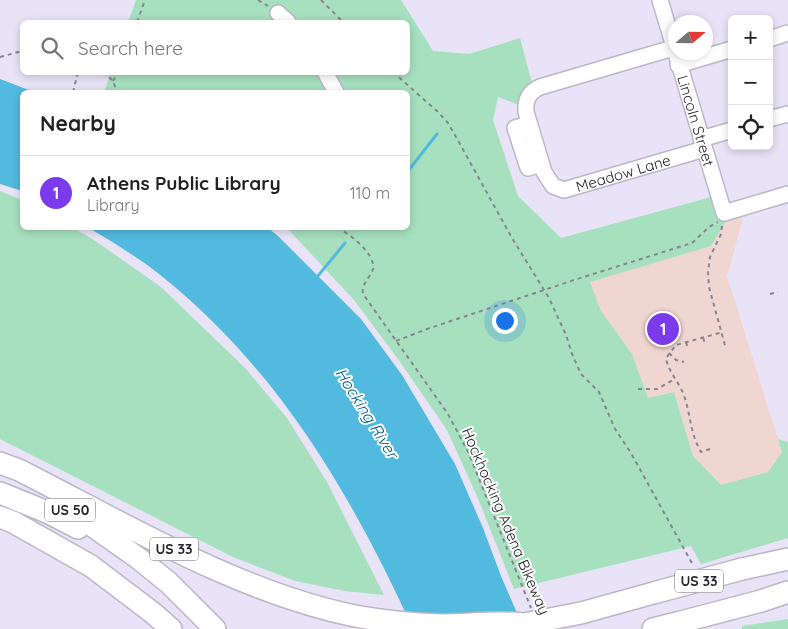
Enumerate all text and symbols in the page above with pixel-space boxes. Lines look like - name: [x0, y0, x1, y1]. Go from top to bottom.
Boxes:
- north arrow: [668, 15, 713, 60]
- map controls: [728, 15, 773, 150]
- button: +: [728, 15, 773, 60]
- search box: [20, 20, 410, 75]
- icon: search: [38, 34, 66, 62]
- text: Search here: [78, 36, 183, 60]
- button: −: [728, 60, 773, 105]
- street label: Lincoln Street: [674, 73, 719, 168]
- button: locate: [728, 105, 773, 150]
- text: Nearby: [40, 110, 116, 136]
- street label: Meadow Lane: [573, 150, 673, 196]
- text: Athens Public Library: [87, 171, 281, 195]
- text: 1: [53, 183, 59, 203]
- text: 110 m: [350, 183, 390, 203]
- text: Library: [87, 195, 140, 215]
- your location: [492, 308, 518, 334]
- pin: 1: [647, 310, 679, 348]
- water label: Hocking River: [331, 364, 404, 463]
- street label: Hockhocking Adena Bikeway: [458, 425, 554, 617]
- road number: US 50: [45, 498, 95, 522]
- road number: US 33: [150, 538, 198, 560]
- road number: US 33: [675, 570, 723, 592]

